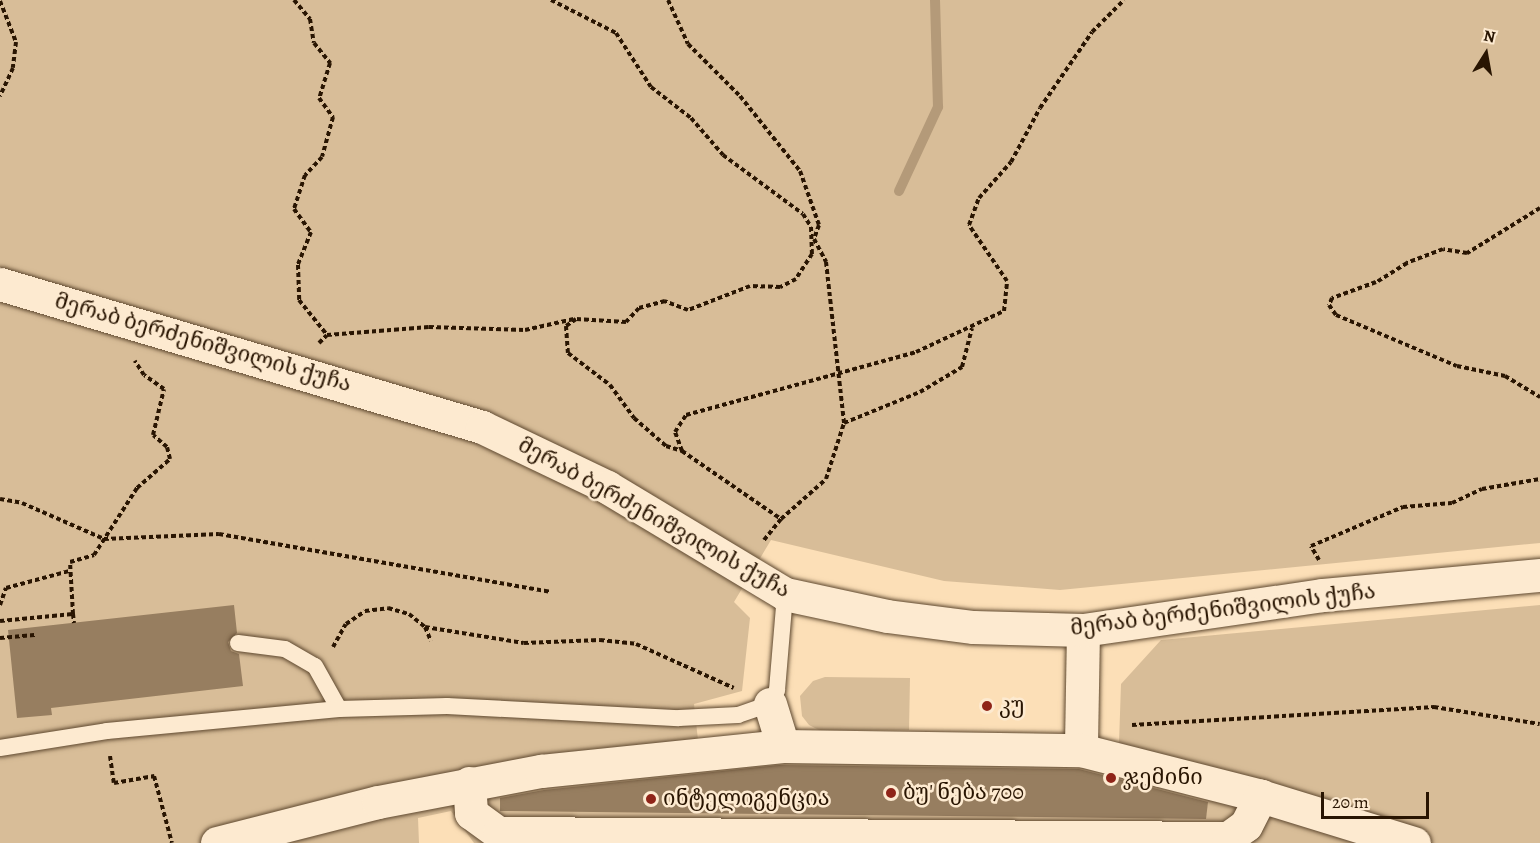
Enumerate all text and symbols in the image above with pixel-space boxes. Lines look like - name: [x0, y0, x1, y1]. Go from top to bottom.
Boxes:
- north arrow: [1456, 24, 1516, 84]
- text: N: [1482, 24, 1497, 48]
- street label: მერაბ ბერძენიშვილის ქუჩა: [52, 288, 354, 398]
- street label: მერაბ ბერძენიშვილის ქუჩა: [513, 432, 795, 604]
- street label: მერაბ ბერძენიშვილის ქუჩა: [1069, 578, 1377, 642]
- place label: კუ: [999, 693, 1025, 719]
- marker: კუ: [980, 699, 994, 713]
- place label: ჯემინი: [1123, 765, 1203, 791]
- marker: ჯემინი: [1104, 771, 1118, 785]
- place label: ბუ' ნება 700: [903, 780, 1024, 806]
- scale bar: [1324, 780, 1432, 818]
- place label: ინტელიგენცია: [663, 786, 830, 812]
- marker: ბუ' ნება 700: [884, 786, 898, 800]
- text: 20 m: [1332, 790, 1369, 814]
- marker: ინტელიგენცია: [644, 792, 658, 806]

